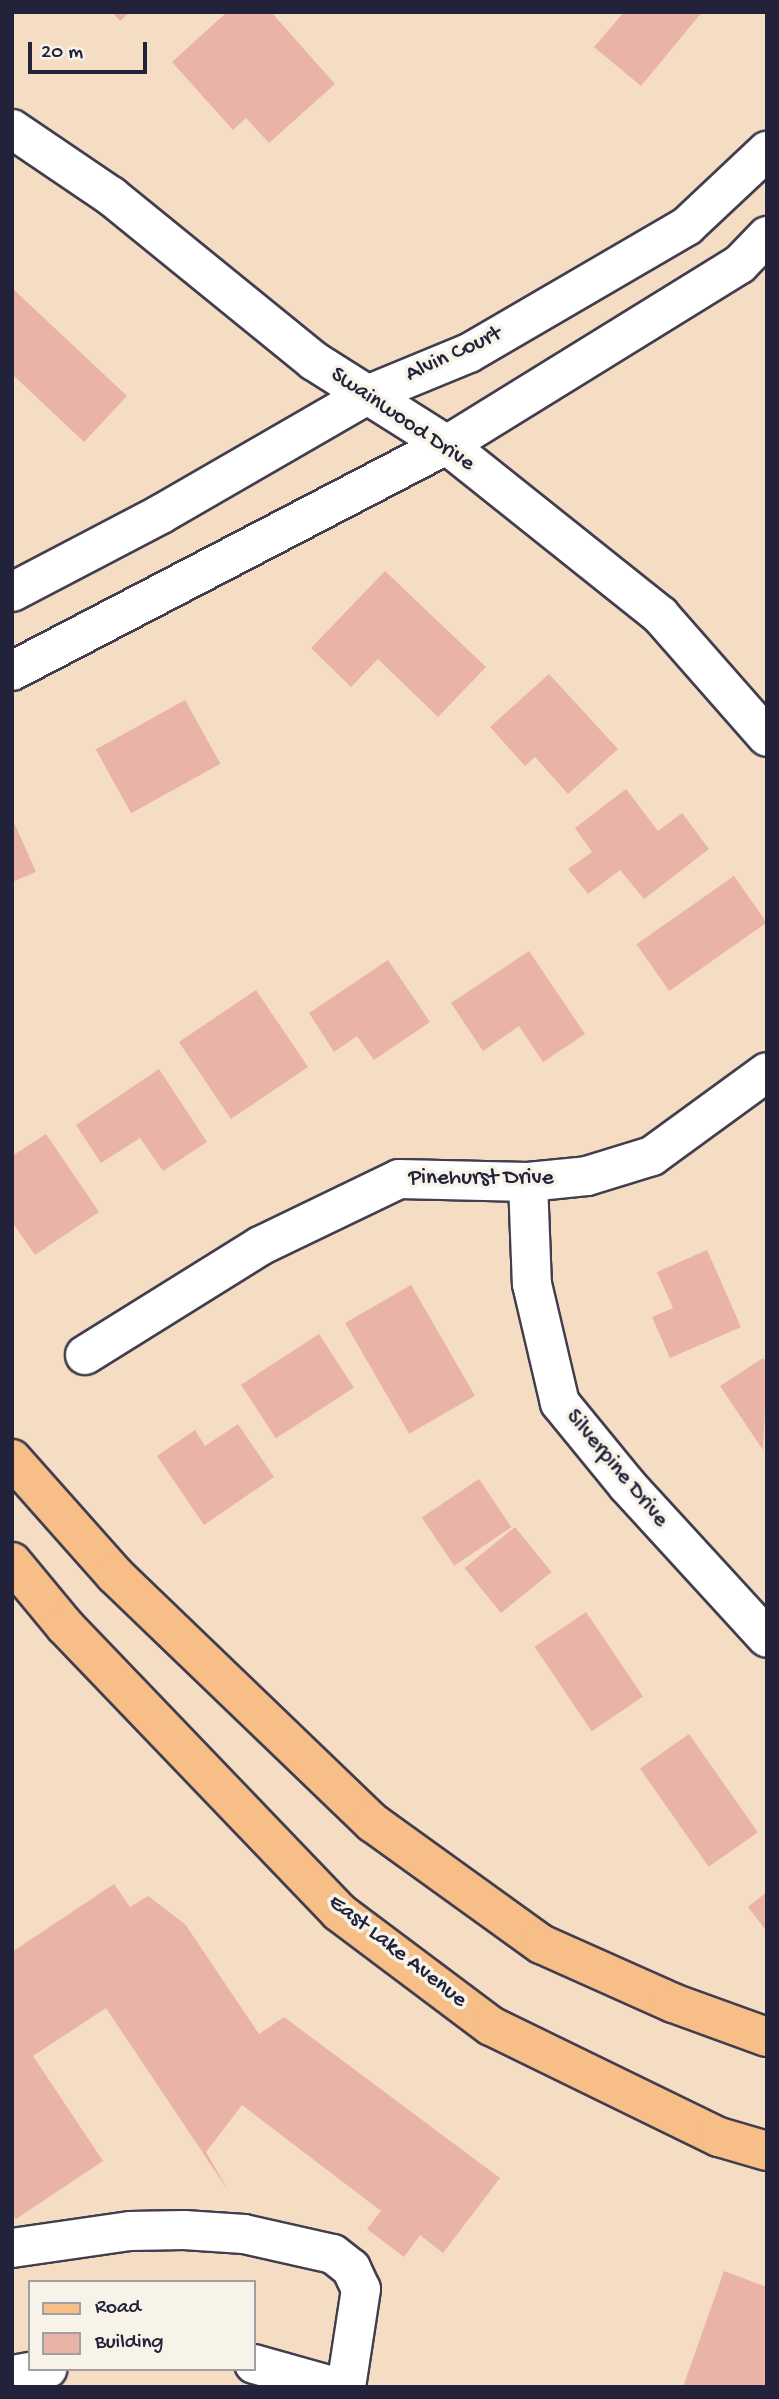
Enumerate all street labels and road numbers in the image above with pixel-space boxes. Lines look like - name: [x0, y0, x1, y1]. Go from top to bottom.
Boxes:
- street label: Alvin Court: [402, 321, 506, 389]
- street label: Swainwood Drive: [325, 362, 479, 478]
- street label: Pinehurst Drive: [408, 1165, 554, 1193]
- street label: Silverpine Drive: [559, 1404, 673, 1534]
- street label: East Lake Avenue: [322, 1889, 472, 2015]

